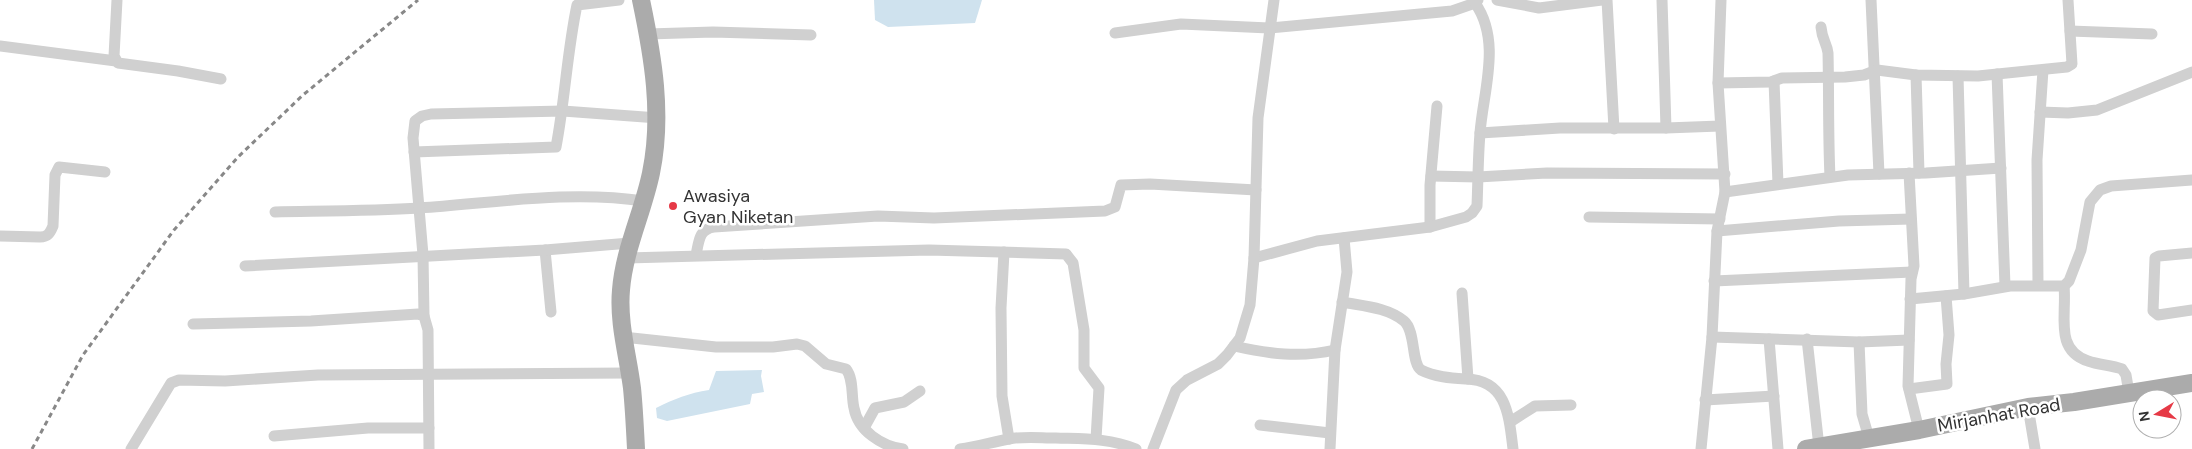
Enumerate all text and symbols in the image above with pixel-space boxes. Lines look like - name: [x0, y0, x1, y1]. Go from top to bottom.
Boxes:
- place label: Awasiya Gyan Niketan: [683, 184, 793, 229]
- marker: Awasiya Gyan Niketan: [667, 200, 679, 212]
- north arrow: [2132, 389, 2182, 439]
- street label: Mirjanhat Road: [1936, 392, 2062, 438]
- text: N: [2134, 410, 2154, 423]

